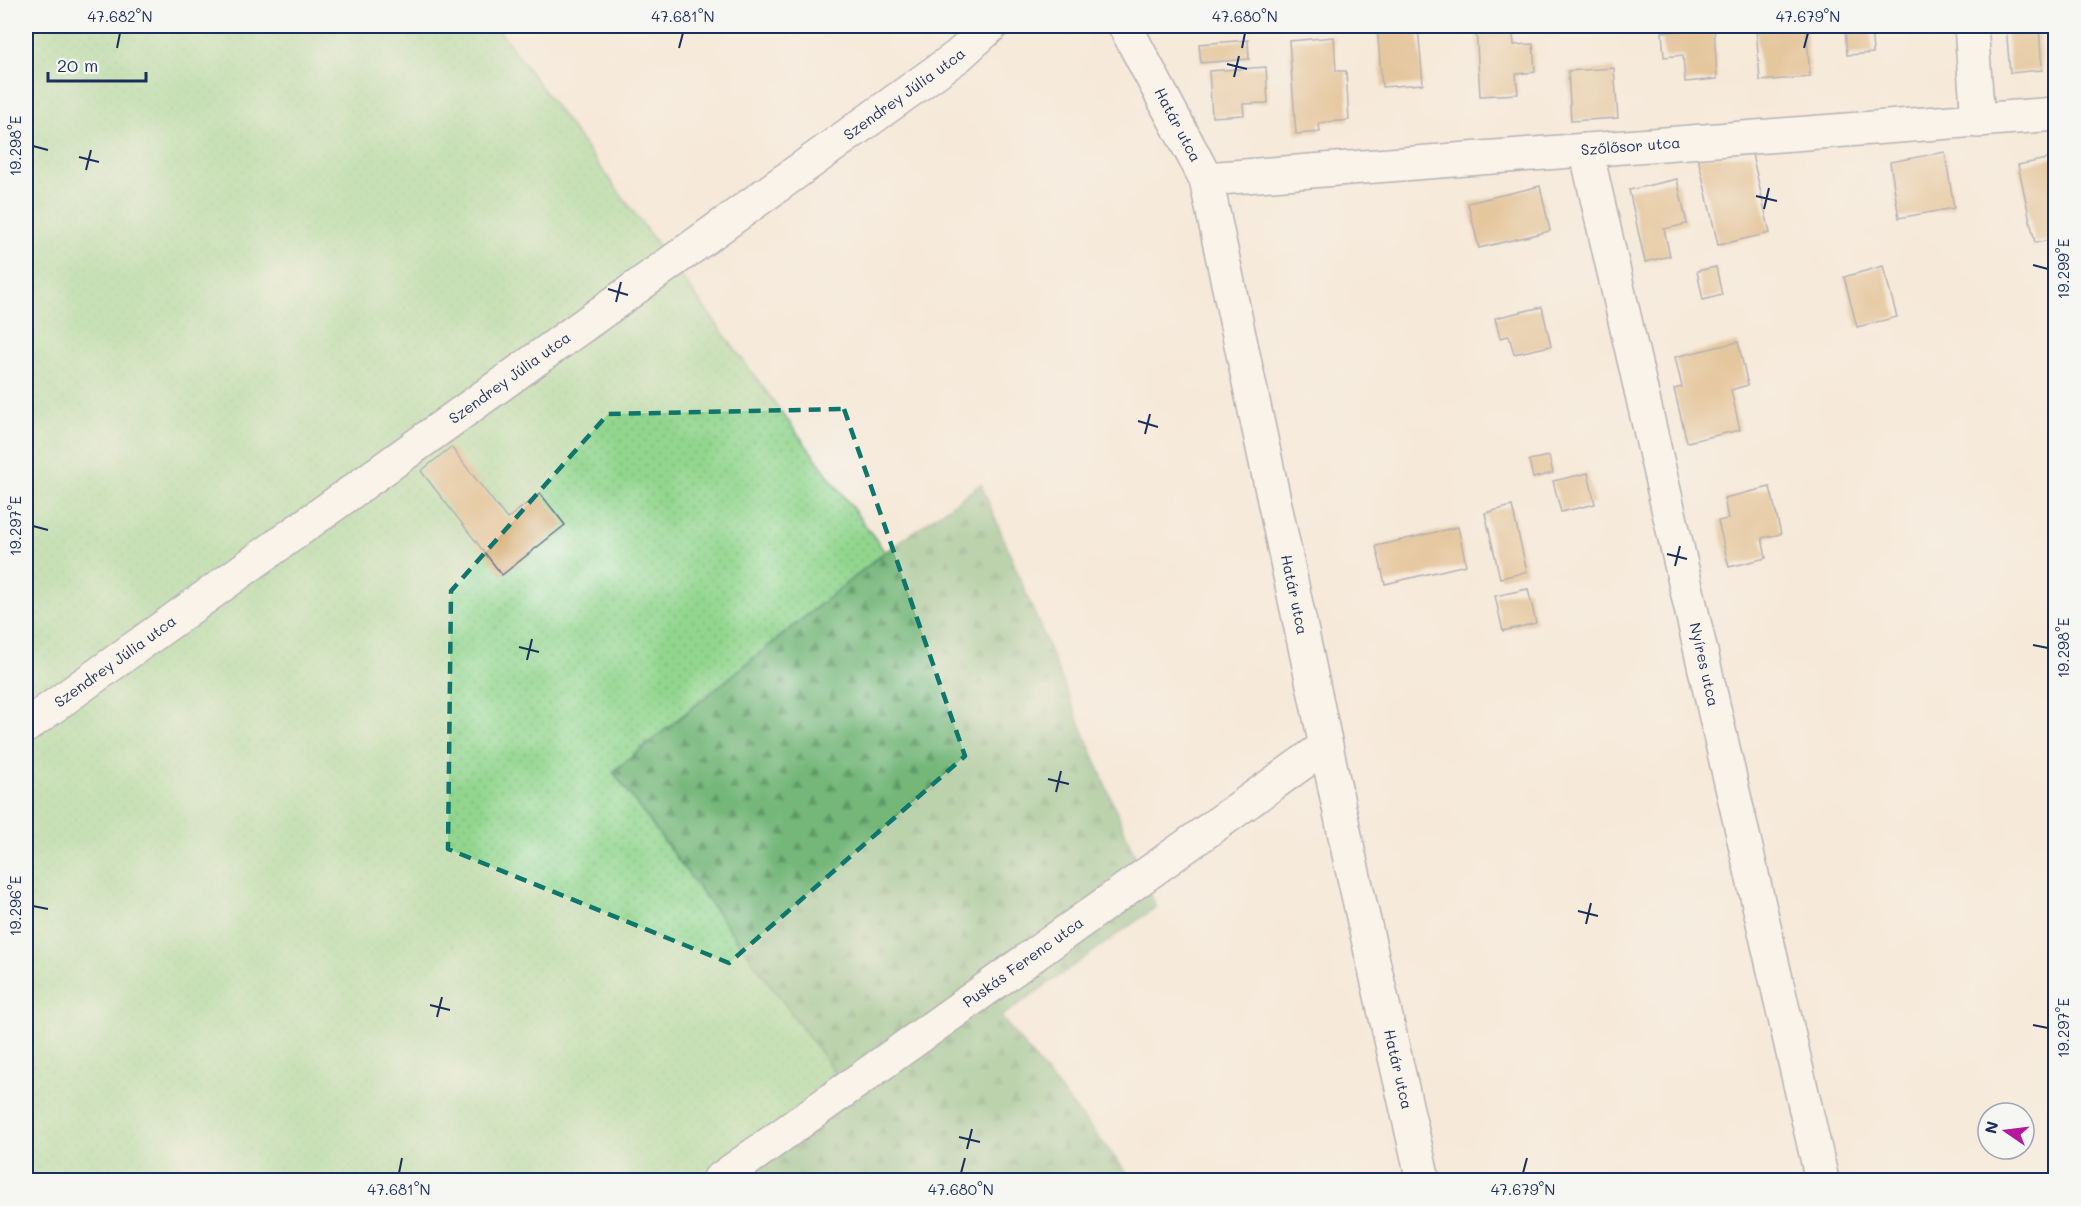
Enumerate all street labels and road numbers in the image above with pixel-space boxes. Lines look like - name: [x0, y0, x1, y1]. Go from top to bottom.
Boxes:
- street label: Szendrey Júlia utca: [839, 43, 969, 144]
- street label: Határ utca: [1150, 84, 1206, 165]
- street label: Szőlősor utca: [1580, 132, 1681, 159]
- street label: Szendrey Júlia utca: [444, 327, 574, 428]
- street label: Határ utca: [1277, 553, 1313, 636]
- street label: Szendrey Júlia utca: [50, 610, 180, 712]
- street label: Nyíres utca: [1686, 620, 1724, 708]
- street label: Puskás Ferenc utca: [958, 912, 1087, 1012]
- street label: Határ utca: [1380, 1027, 1418, 1111]

